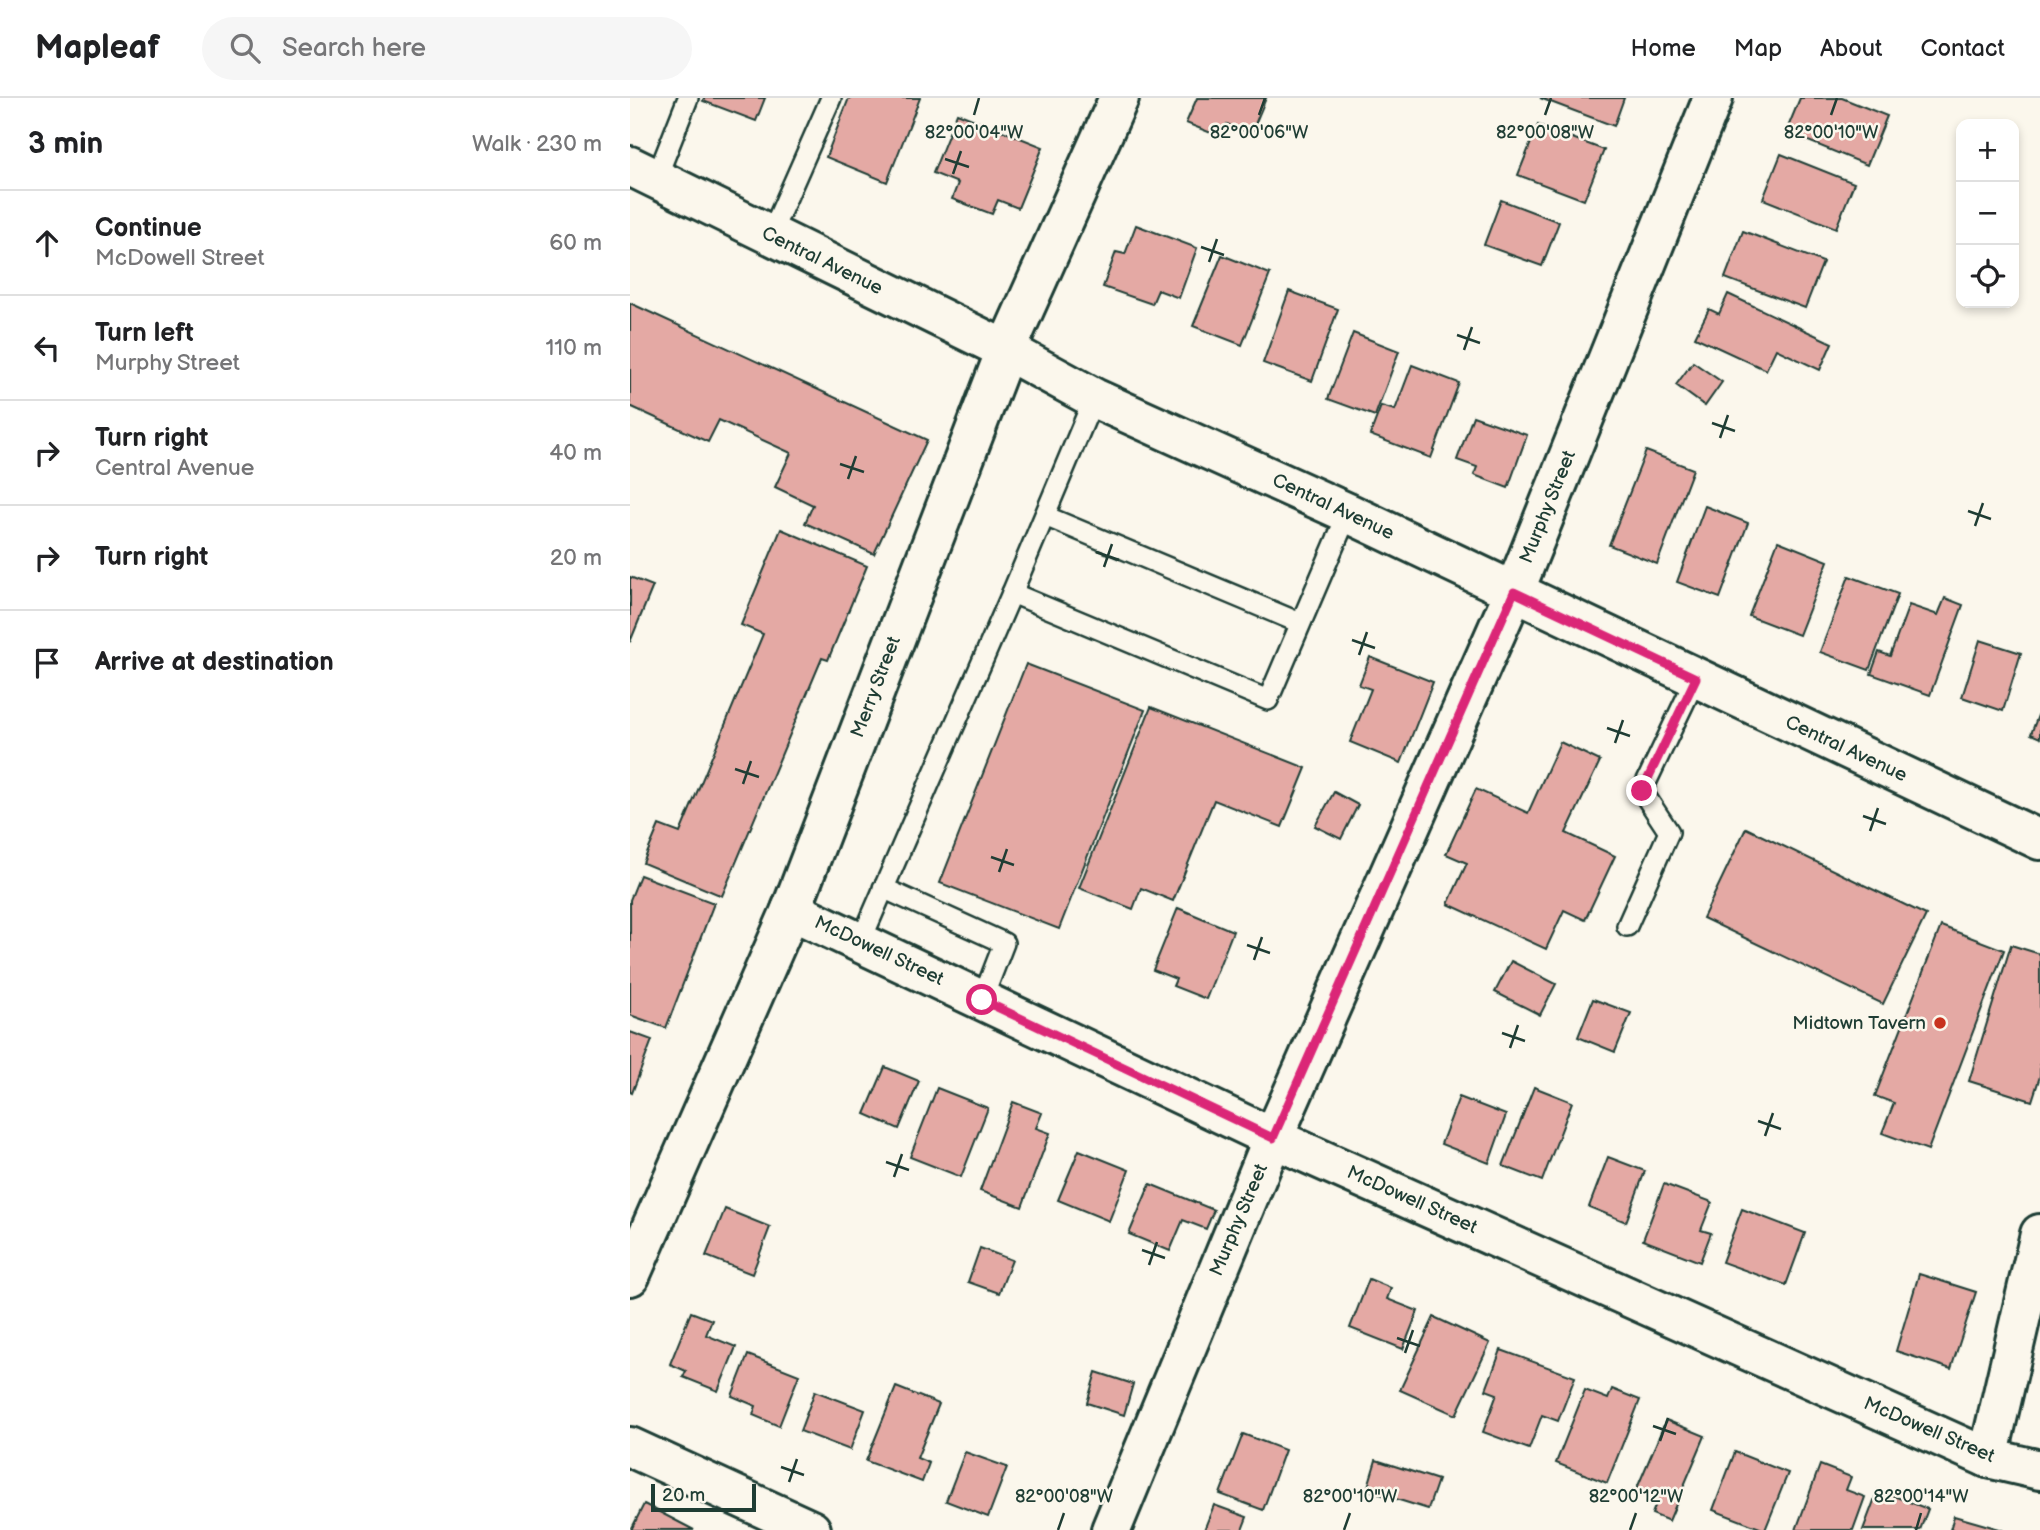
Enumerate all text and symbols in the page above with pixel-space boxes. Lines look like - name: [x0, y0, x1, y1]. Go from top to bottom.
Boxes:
- search box: [202, 17, 692, 80]
- text: Mapleaf: [35, 28, 160, 68]
- icon: search: [226, 29, 264, 67]
- text: Search here: [282, 33, 426, 64]
- text: Home: [1631, 34, 1696, 63]
- text: Map: [1734, 34, 1782, 63]
- text: About: [1820, 34, 1882, 63]
- text: Contact: [1920, 34, 2005, 63]
- map controls: [1956, 119, 2019, 308]
- button: +: [1956, 119, 2019, 182]
- text: 82°00'04"W: [925, 122, 1024, 143]
- text: 82°00'06"W: [1210, 122, 1309, 143]
- text: 82°00'08"W: [1496, 122, 1595, 143]
- text: 82°00'10"W: [1784, 122, 1879, 143]
- text: 3 min: [28, 126, 103, 162]
- text: Walk · 230 m: [472, 130, 602, 158]
- button: −: [1956, 182, 2019, 245]
- text: Continue: [95, 213, 202, 244]
- street label: Central Avenue: [758, 222, 886, 300]
- icon: ahead: [28, 224, 66, 262]
- text: 60 m: [549, 229, 602, 257]
- text: McDowell Street: [95, 244, 265, 272]
- button: locate: [1956, 245, 2019, 308]
- text: Turn left: [95, 318, 194, 349]
- icon: left: [28, 329, 66, 367]
- text: 110 m: [545, 334, 602, 362]
- text: Murphy Street: [95, 349, 240, 377]
- text: Turn right: [95, 423, 208, 454]
- icon: right: [28, 434, 66, 472]
- text: 40 m: [549, 439, 602, 467]
- street label: Murphy Street: [1515, 447, 1581, 567]
- text: Central Avenue: [95, 454, 254, 482]
- street label: Central Avenue: [1268, 469, 1398, 545]
- icon: right: [28, 539, 66, 577]
- text: Turn right: [95, 542, 208, 573]
- text: 20 m: [550, 544, 602, 572]
- street label: Merry Street: [846, 633, 906, 741]
- icon: arrive: [28, 644, 66, 682]
- text: Arrive at destination: [95, 647, 334, 678]
- street label: Central Avenue: [1781, 711, 1911, 787]
- route end: [1626, 775, 1657, 806]
- street label: McDowell Street: [811, 911, 947, 991]
- route start: [966, 984, 997, 1015]
- place label: Midtown Tavern: [1792, 1012, 1926, 1035]
- marker: Midtown Tavern: [1932, 1015, 1948, 1031]
- street label: Murphy Street: [1205, 1160, 1273, 1280]
- street label: McDowell Street: [1343, 1161, 1481, 1239]
- street label: McDowell Street: [1860, 1392, 1998, 1468]
- scale bar: [651, 1481, 756, 1513]
- text: 20 m: [662, 1484, 705, 1507]
- text: 82°00'08"W: [1015, 1486, 1114, 1507]
- text: 82°00'10"W: [1303, 1486, 1398, 1507]
- text: 82°00'12"W: [1589, 1486, 1684, 1507]
- text: 82°00'14"W: [1873, 1486, 1969, 1507]

